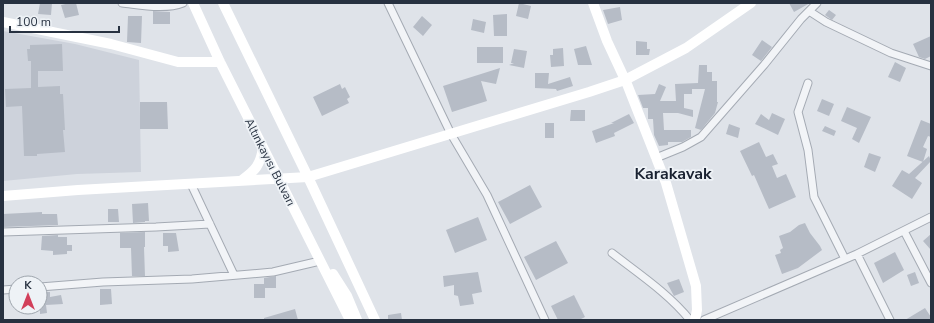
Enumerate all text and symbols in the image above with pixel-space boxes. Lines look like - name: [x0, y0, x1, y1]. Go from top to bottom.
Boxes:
- scale bar: [10, 8, 119, 34]
- text: 100 m: [16, 14, 51, 30]
- street label: Altınkayısı Bulvarı: [241, 115, 299, 209]
- district label: Karakavak: [634, 163, 712, 185]
- north arrow: [8, 275, 48, 315]
- text: K: [24, 278, 32, 293]

